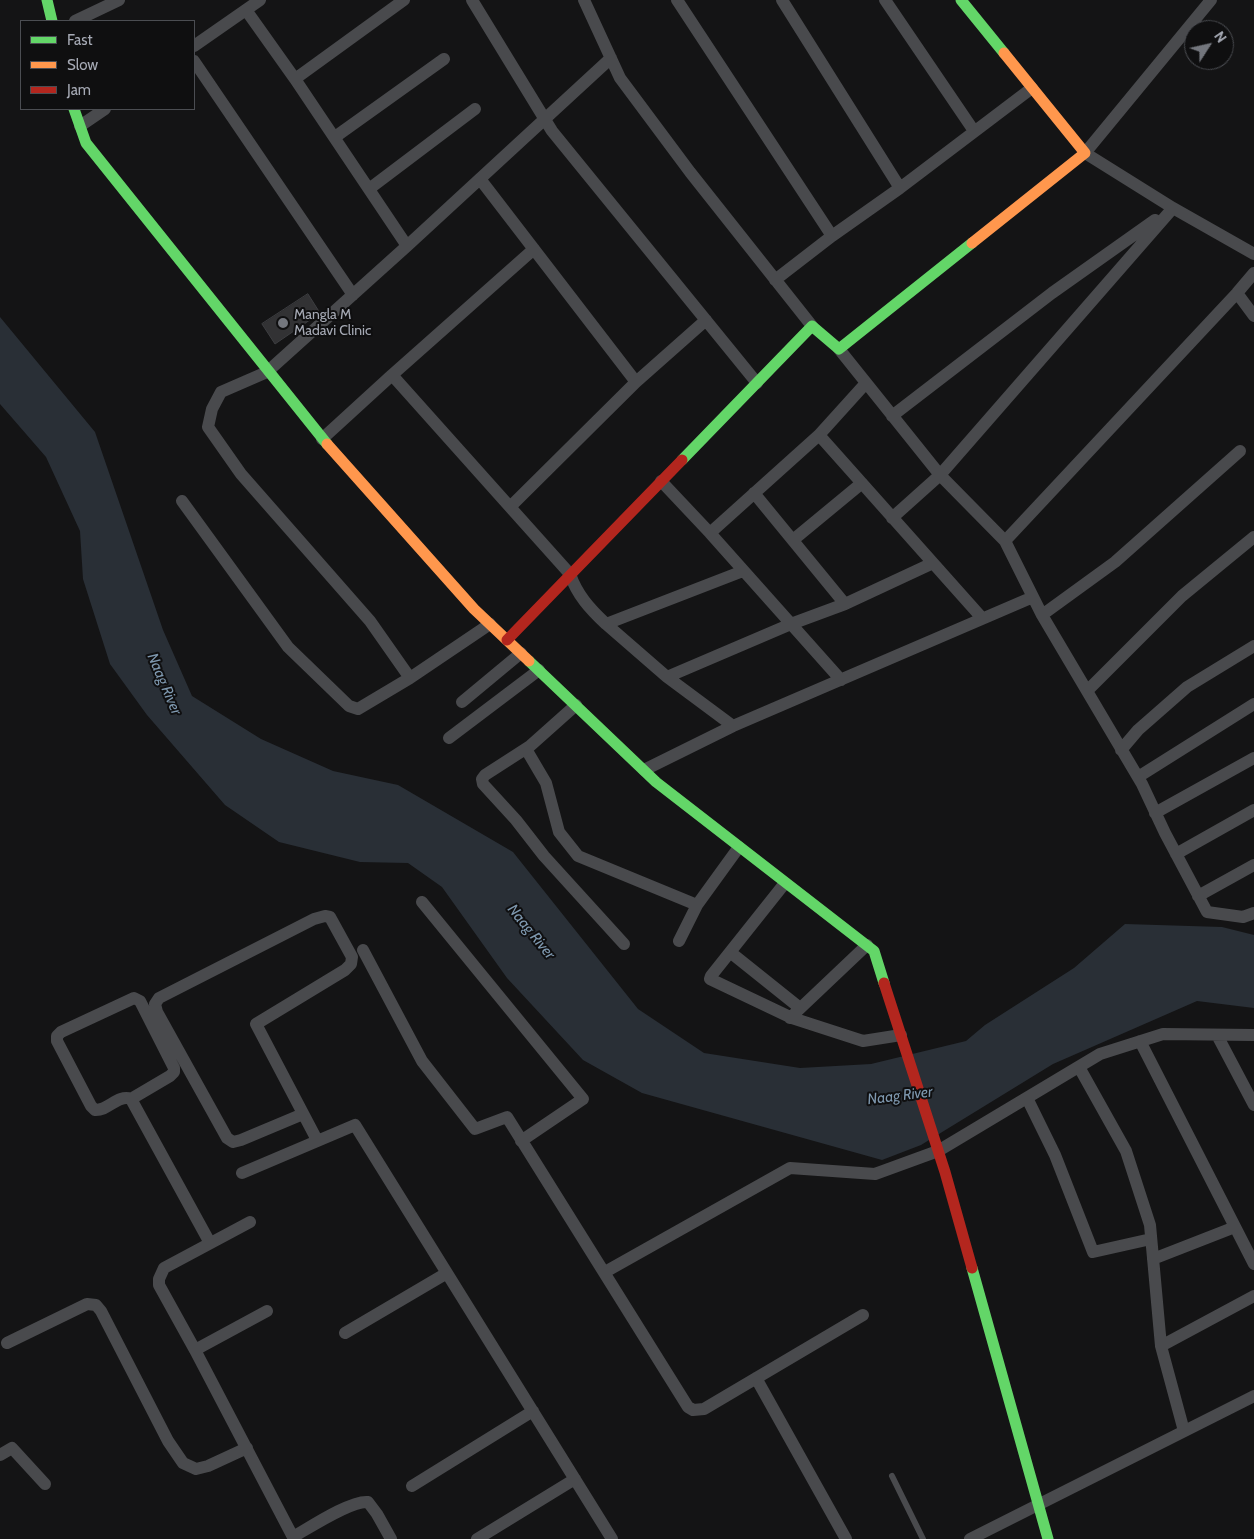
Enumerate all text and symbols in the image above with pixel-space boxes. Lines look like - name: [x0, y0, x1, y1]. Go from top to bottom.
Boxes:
- legend: [20, 20, 195, 110]
- north arrow: [1184, 20, 1234, 70]
- text: N: [1210, 28, 1231, 46]
- text: Fast: [67, 31, 92, 49]
- text: Slow: [67, 56, 98, 74]
- text: Jam: [67, 81, 91, 99]
- place label: Mangla M Madavi Clinic: [294, 307, 371, 340]
- marker: Mangla M Madavi Clinic: [276, 316, 290, 330]
- water label: Naag River: [143, 650, 185, 718]
- water label: Naag River: [503, 901, 559, 963]
- water label: Naag River: [866, 1083, 934, 1109]

